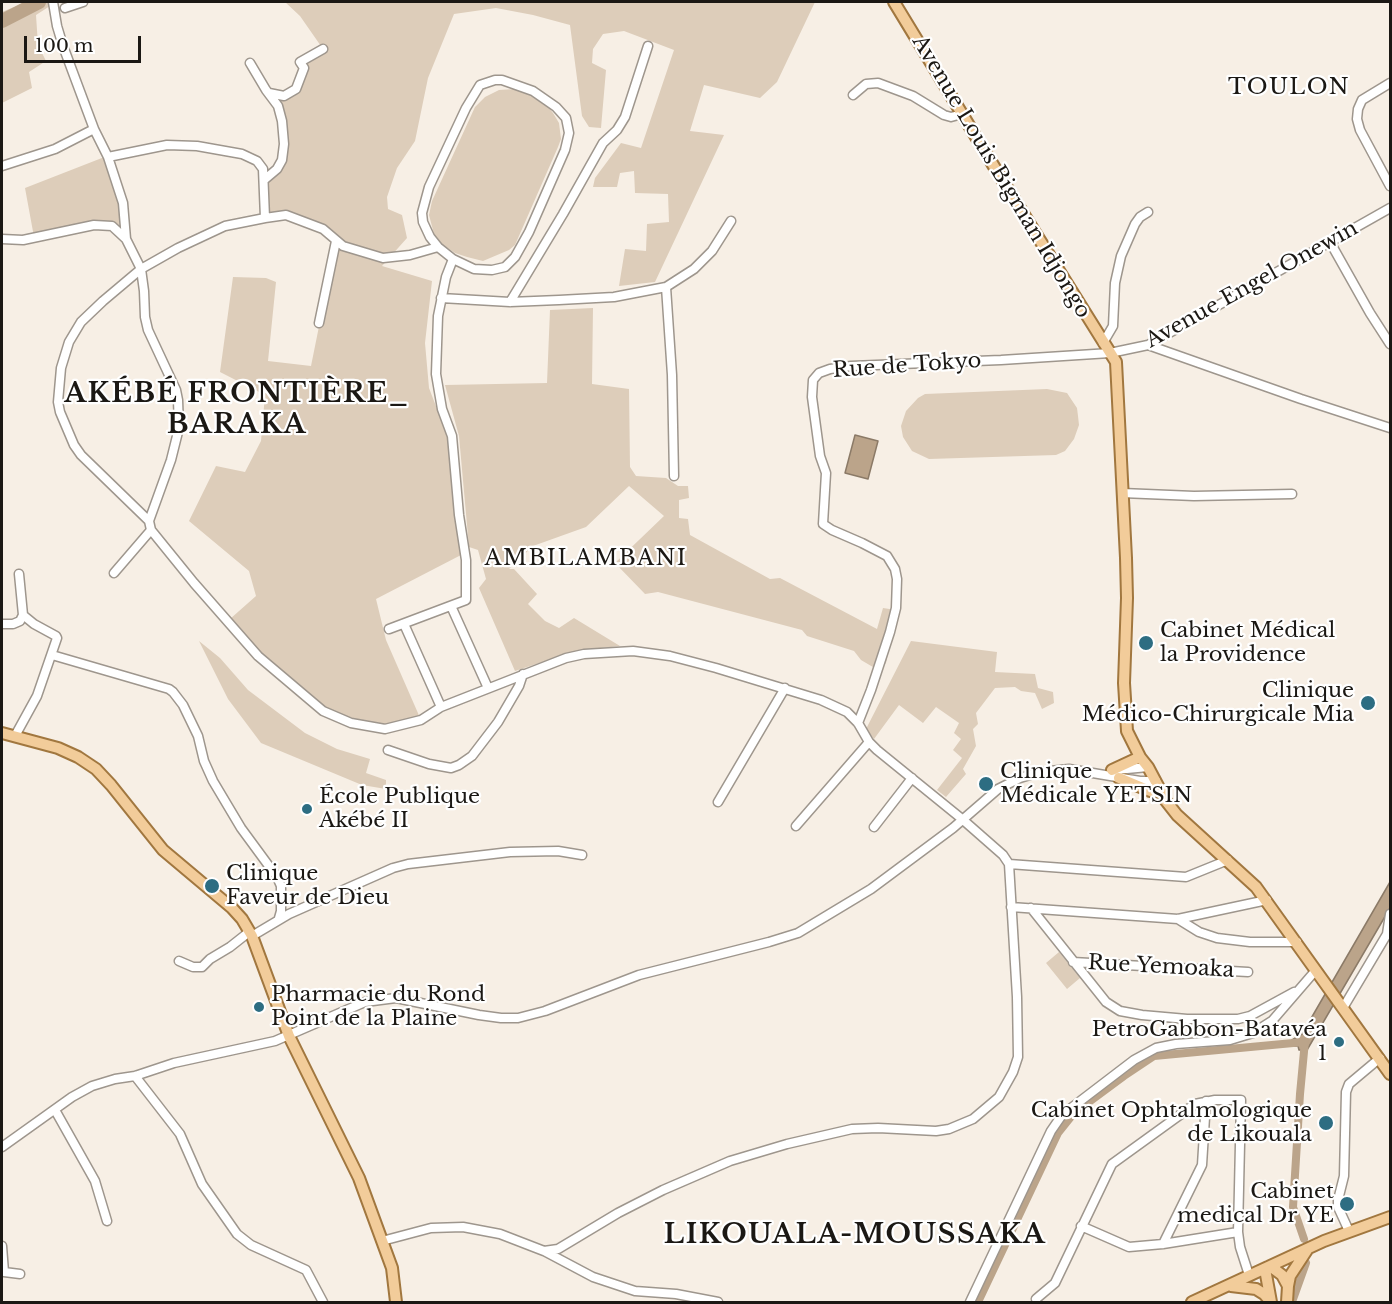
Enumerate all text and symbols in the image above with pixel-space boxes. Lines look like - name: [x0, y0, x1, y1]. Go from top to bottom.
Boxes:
- scale bar: [27, 24, 144, 62]
- street label: Avenue Louis Bigman Idjongo: [906, 31, 1096, 323]
- text: 100 m: [35, 35, 93, 57]
- district label: TOULON: [1228, 75, 1350, 101]
- street label: Avenue Engel Onewin: [1142, 216, 1362, 354]
- street label: Rue de Tokyo: [832, 348, 982, 384]
- district label: AKÉBÉ FRONTIÈRE_ BARAKA: [64, 378, 410, 441]
- district label: AMBILAMBANI: [485, 546, 687, 572]
- place label: Cabinet Médical la Providence: [1160, 618, 1335, 668]
- marker: Cabinet Médical la Providence: [1137, 634, 1155, 652]
- place label: Clinique Médico-Chirurgicale Mia: [1082, 678, 1354, 728]
- marker: Clinique Médico-Chirurgicale Mia: [1359, 694, 1377, 712]
- place label: Clinique Médicale YETSIN: [1000, 759, 1192, 809]
- marker: Clinique Médicale YETSIN: [977, 775, 995, 793]
- place label: École Publique Akébé II: [319, 784, 480, 834]
- marker: École Publique Akébé II: [300, 802, 314, 816]
- place label: Clinique Faveur de Dieu: [226, 861, 389, 911]
- marker: Clinique Faveur de Dieu: [203, 877, 221, 895]
- street label: Rue Yemoaka: [1087, 951, 1235, 983]
- place label: Pharmacie du Rond Point de la Plaine: [271, 982, 485, 1032]
- marker: Pharmacie du Rond Point de la Plaine: [252, 1000, 266, 1014]
- place label: PetroGabbon-Batavéa 1: [1092, 1017, 1327, 1067]
- marker: PetroGabbon-Batavéa 1: [1332, 1035, 1346, 1049]
- place label: Cabinet Ophtalmologique de Likouala: [1031, 1098, 1312, 1148]
- marker: Cabinet Ophtalmologique de Likouala: [1317, 1114, 1335, 1132]
- place label: Cabinet medical Dr YE: [1177, 1179, 1334, 1229]
- marker: Cabinet medical Dr YE: [1338, 1195, 1356, 1213]
- district label: LIKOUALA-MOUSSAKA: [664, 1219, 1046, 1251]

